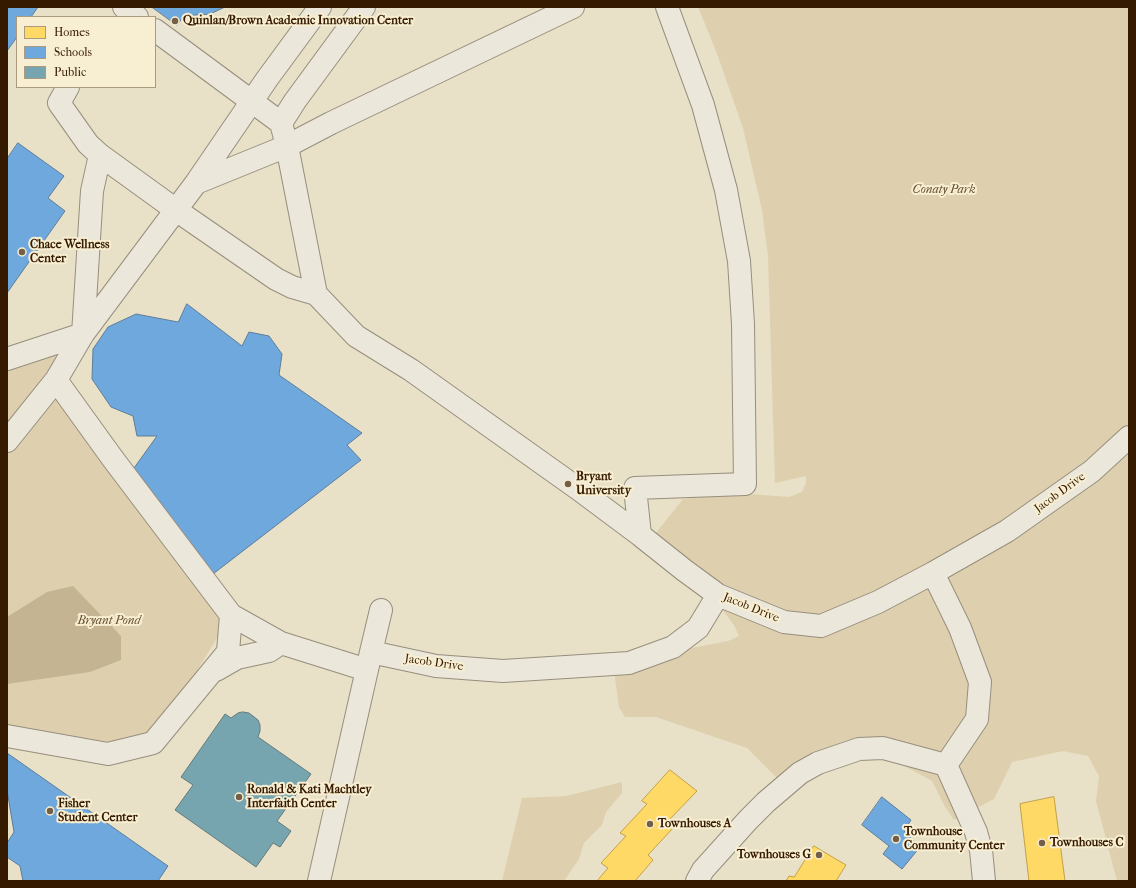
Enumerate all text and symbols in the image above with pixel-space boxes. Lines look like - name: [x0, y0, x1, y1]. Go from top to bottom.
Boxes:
- place label: Quinlan/Brown Academic Innovation Center: [183, 14, 413, 28]
- legend: [16, 16, 156, 88]
- marker: Quinlan/Brown Academic Innovation Center: [170, 16, 180, 26]
- text: Homes: [54, 25, 90, 39]
- text: Schools: [54, 45, 92, 59]
- text: Public: [54, 65, 86, 79]
- park label: Conaty Park: [912, 183, 976, 197]
- place label: Chace Wellness Center: [30, 238, 109, 266]
- marker: Chace Wellness Center: [17, 247, 27, 257]
- place label: Bryant University: [576, 470, 631, 498]
- street label: Jacob Drive: [1032, 470, 1088, 516]
- marker: Bryant University: [563, 479, 573, 489]
- street label: Jacob Drive: [721, 590, 781, 626]
- park label: Bryant Pond: [77, 614, 141, 628]
- street label: Jacob Drive: [404, 652, 464, 674]
- place label: Ronald & Kati Machtley Interfaith Center: [247, 783, 372, 811]
- marker: Ronald & Kati Machtley Interfaith Center: [234, 792, 244, 802]
- place label: Fisher Student Center: [58, 797, 138, 825]
- marker: Fisher Student Center: [45, 806, 55, 816]
- place label: Townhouses A: [658, 817, 731, 831]
- marker: Townhouses A: [645, 819, 655, 829]
- place label: Townhouse Community Center: [904, 825, 1005, 853]
- marker: Townhouse Community Center: [891, 834, 901, 844]
- place label: Townhouses C: [1050, 836, 1124, 850]
- marker: Townhouses C: [1037, 838, 1047, 848]
- place label: Townhouses G: [737, 848, 811, 862]
- marker: Townhouses G: [814, 850, 824, 860]

